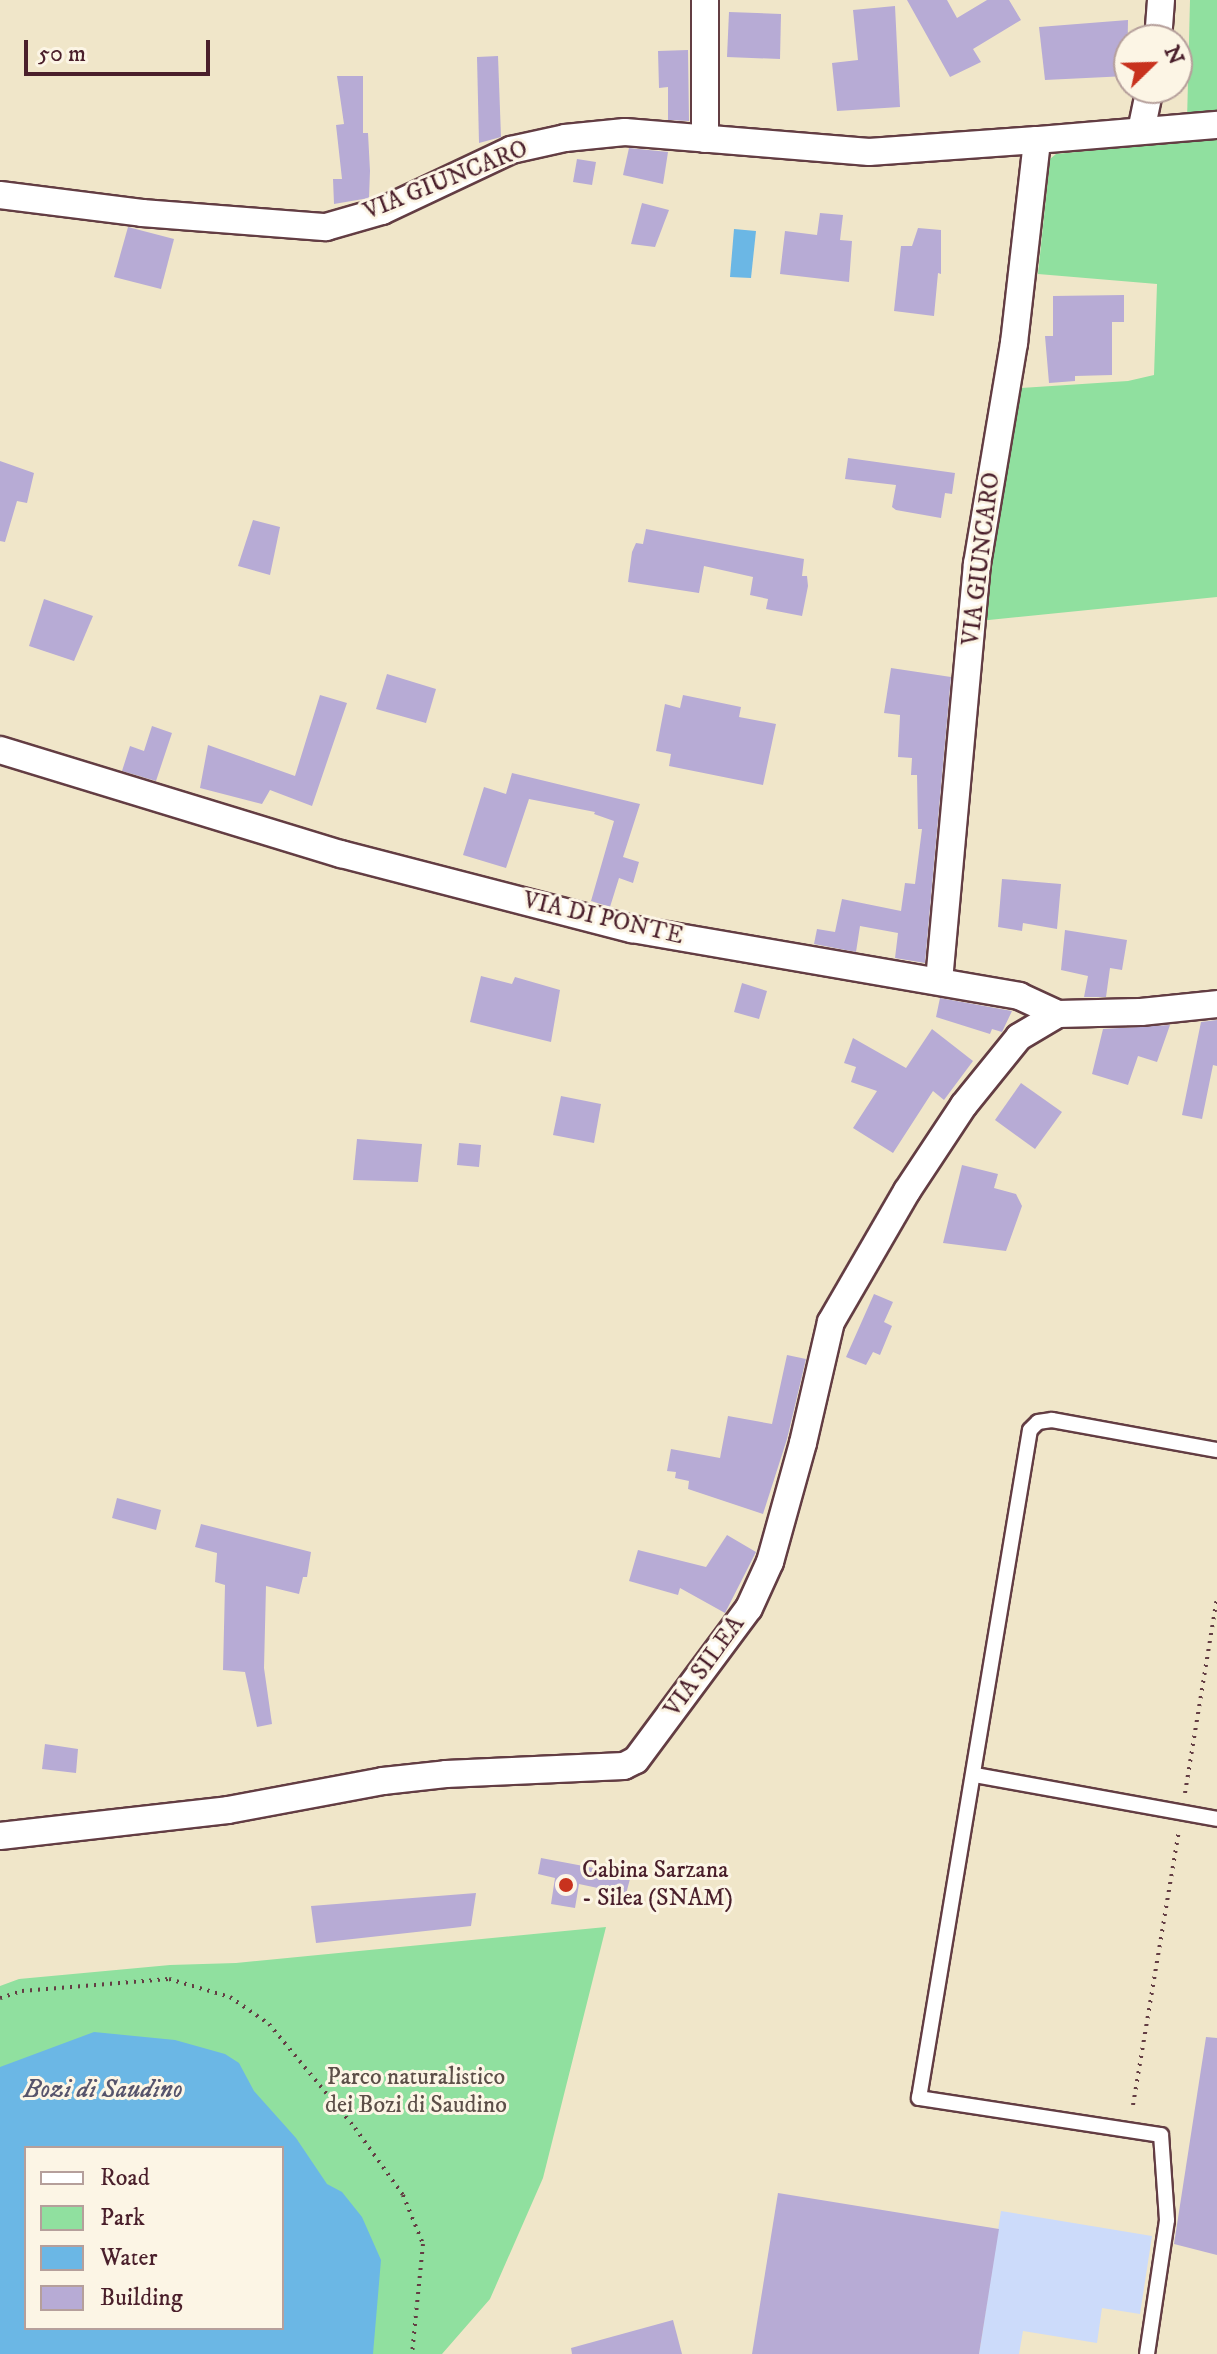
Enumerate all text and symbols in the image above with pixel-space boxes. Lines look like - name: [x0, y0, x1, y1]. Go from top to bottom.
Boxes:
- scale bar: [28, 24, 214, 74]
- north arrow: [1113, 24, 1193, 104]
- text: 50 m: [38, 39, 86, 69]
- text: N: [1158, 42, 1190, 69]
- street label: VIA GIUNCARO: [360, 135, 532, 227]
- street label: VIA GIUNCARO: [957, 471, 1007, 647]
- street label: VIA DI PONTE: [520, 887, 686, 951]
- street label: VIA SILEA: [659, 1611, 751, 1723]
- place label: Cabina Sarzana - Silea (SNAM): [582, 1857, 733, 1913]
- marker: Cabina Sarzana - Silea (SNAM): [557, 1876, 575, 1894]
- park label: Parco naturalistico dei Bozi di Saudino: [325, 2064, 507, 2120]
- water label: Bozi di Saudino: [23, 2074, 183, 2106]
- legend: [24, 2146, 284, 2330]
- text: Road: [100, 2163, 150, 2193]
- text: Park: [100, 2203, 145, 2233]
- text: Water: [100, 2243, 157, 2273]
- text: Building: [100, 2283, 183, 2313]

